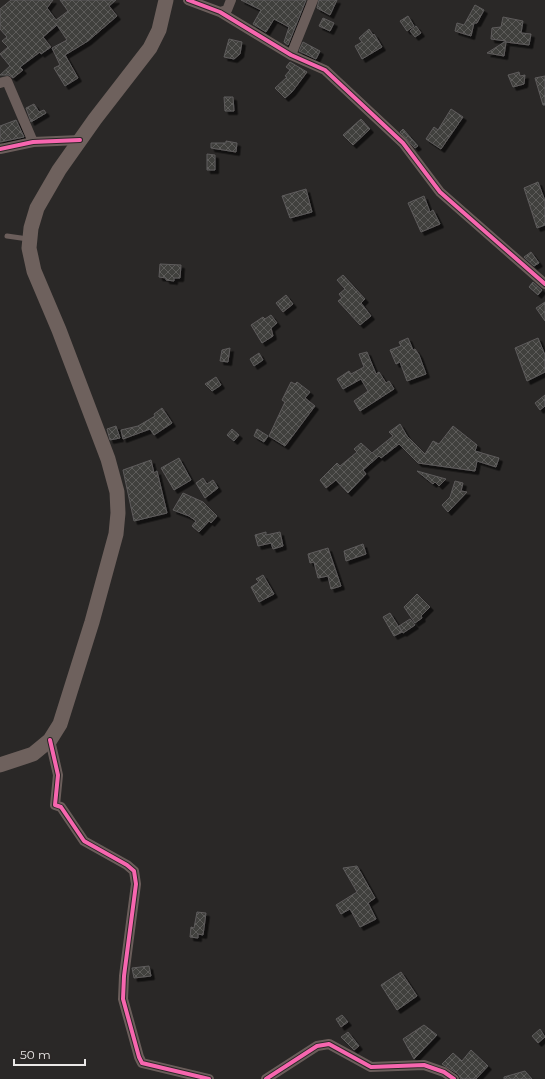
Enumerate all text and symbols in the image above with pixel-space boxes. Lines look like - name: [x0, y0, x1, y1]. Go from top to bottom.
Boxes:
- scale bar: [14, 1041, 85, 1067]
- text: 50 m: [20, 1047, 51, 1062]

